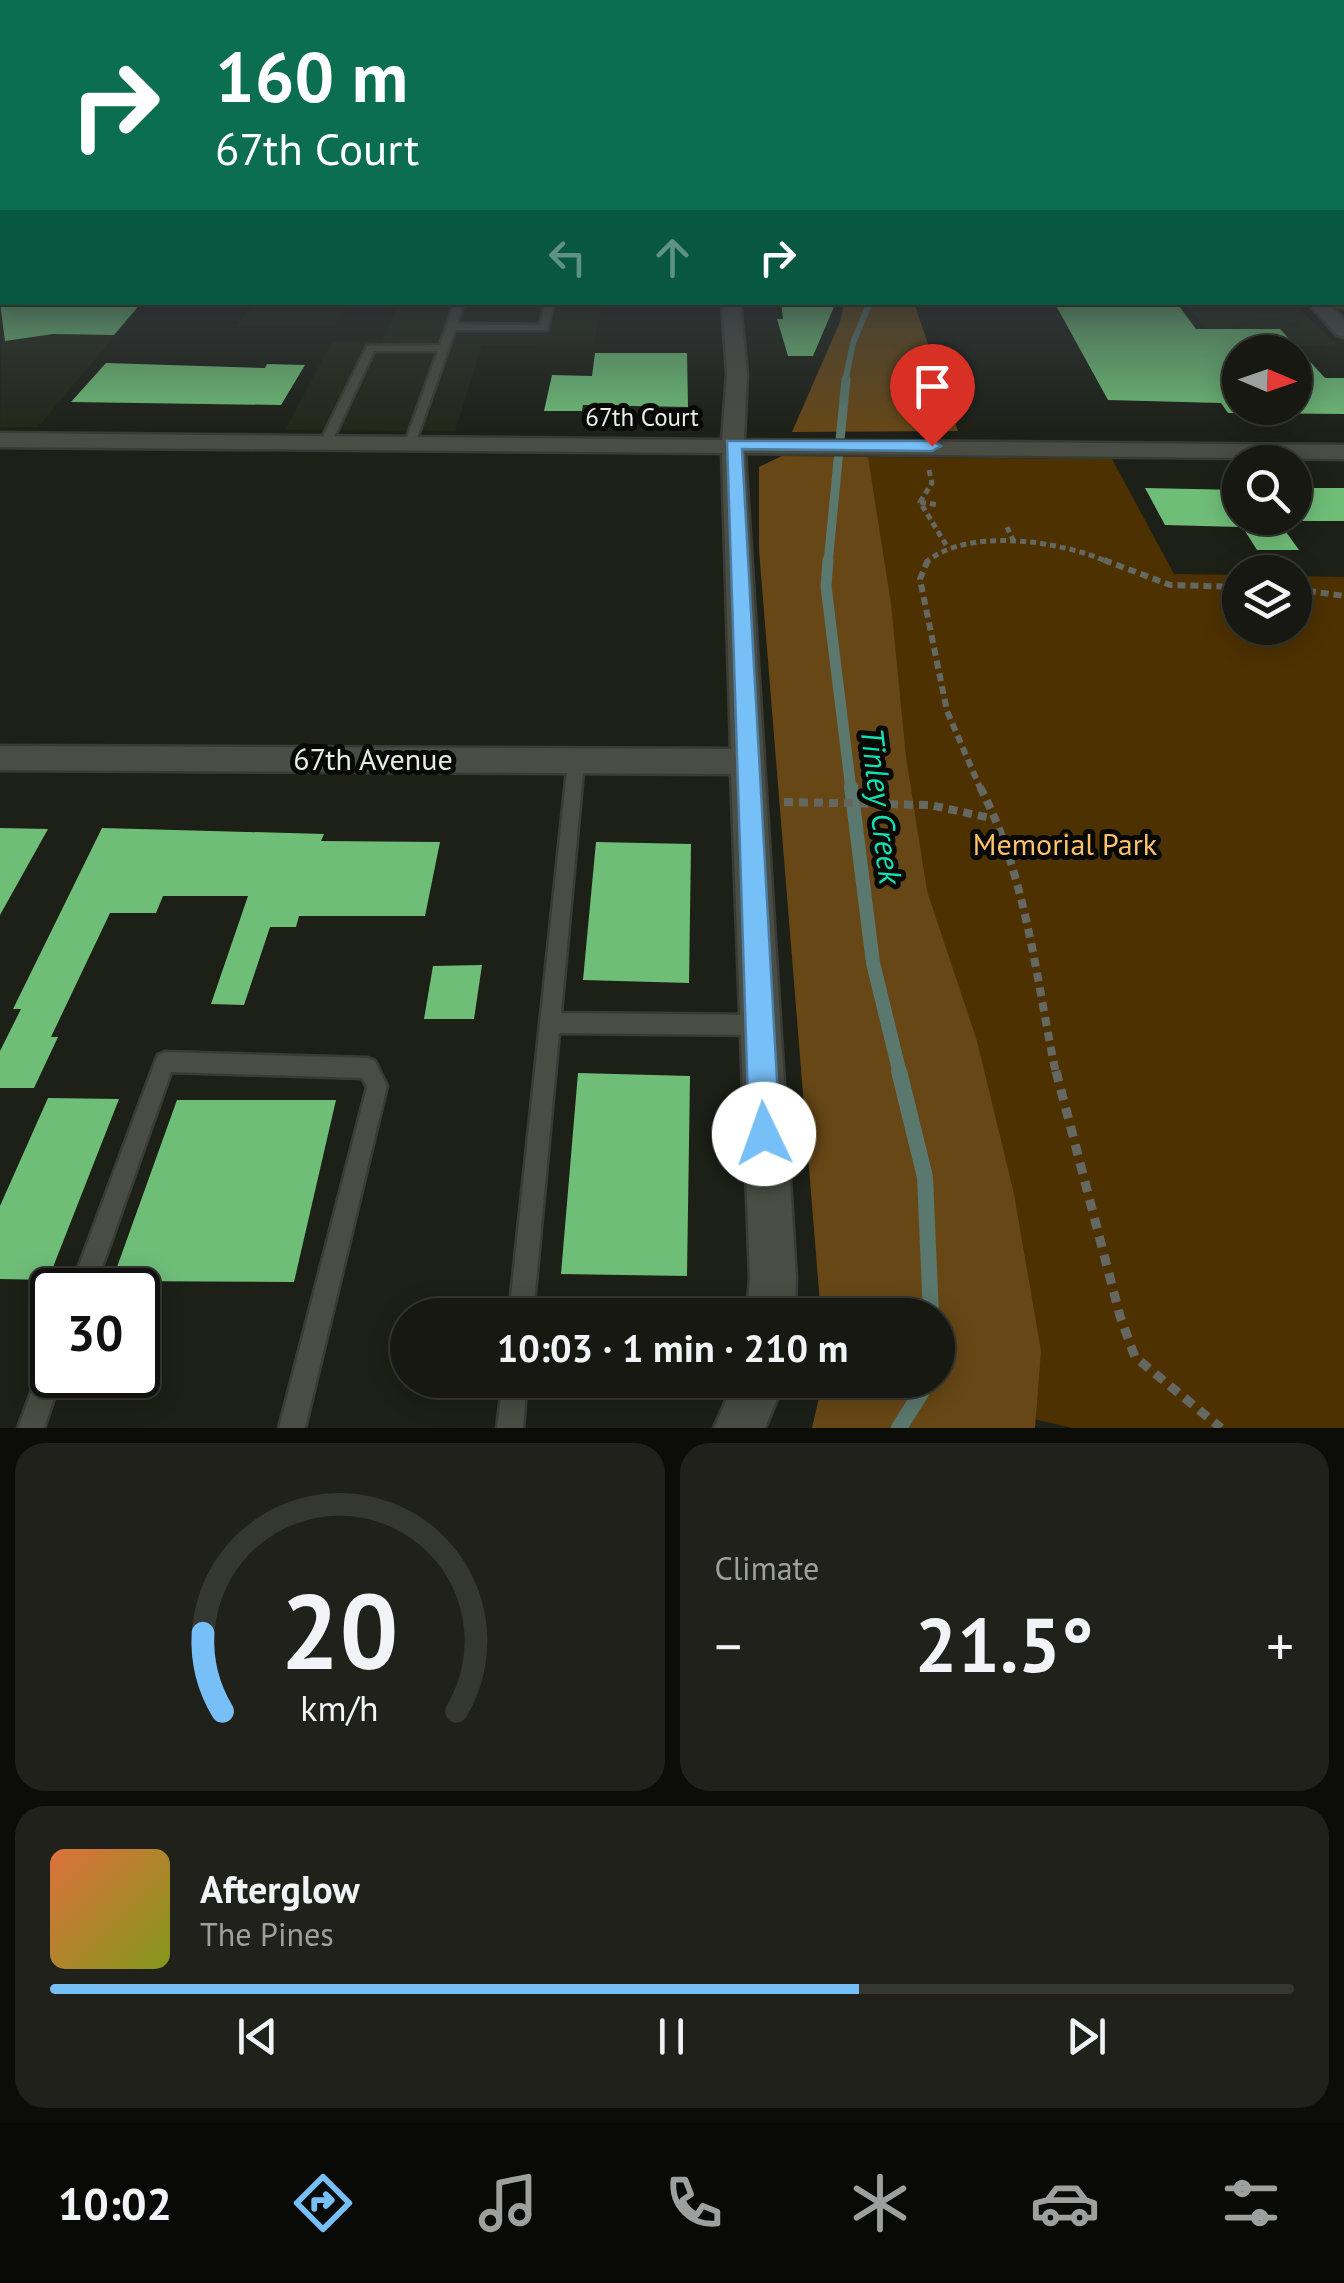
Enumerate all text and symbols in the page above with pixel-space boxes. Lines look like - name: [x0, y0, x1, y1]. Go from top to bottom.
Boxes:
- text: 160 m: [215, 31, 408, 121]
- icon: right: [50, 40, 180, 170]
- text: 67th Court: [215, 119, 419, 177]
- icon: left: [540, 230, 595, 285]
- icon: ahead: [645, 230, 700, 285]
- icon: right: [750, 230, 805, 285]
- north arrow: [1222, 335, 1312, 425]
- map controls: [1222, 335, 1312, 645]
- pin: [890, 344, 975, 447]
- icon: arrive: [905, 359, 960, 414]
- street label: 67th Court: [585, 401, 699, 433]
- button: search: [1222, 445, 1312, 535]
- button: layers: [1222, 555, 1312, 645]
- water label: Tinley Creek: [852, 725, 913, 888]
- street label: 67th Avenue: [293, 739, 453, 778]
- park label: Memorial Park: [973, 824, 1158, 863]
- position arrow: [712, 1082, 816, 1186]
- speed limit sign: 30: [30, 1268, 160, 1398]
- text: 10:03 · 1 min · 210 m: [497, 1323, 848, 1372]
- text: Climate: [715, 1547, 819, 1589]
- text: 20: [281, 1563, 399, 1698]
- text: 21.5°: [915, 1596, 1094, 1693]
- text: −: [715, 1610, 742, 1681]
- text: +: [1266, 1610, 1294, 1681]
- text: km/h: [301, 1685, 379, 1731]
- text: Afterglow: [200, 1864, 360, 1913]
- text: The Pines: [200, 1913, 334, 1955]
- icon: previous: [230, 2009, 285, 2064]
- icon: pause: [644, 2009, 699, 2064]
- icon: next: [1059, 2009, 1114, 2064]
- icon: directions: [288, 2168, 358, 2238]
- icon: music: [473, 2168, 543, 2238]
- icon: phone: [659, 2168, 729, 2238]
- icon: climate: [845, 2168, 915, 2238]
- icon: car: [1030, 2168, 1100, 2238]
- icon: filters: [1216, 2168, 1286, 2238]
- text: 10:02: [58, 2174, 172, 2232]

